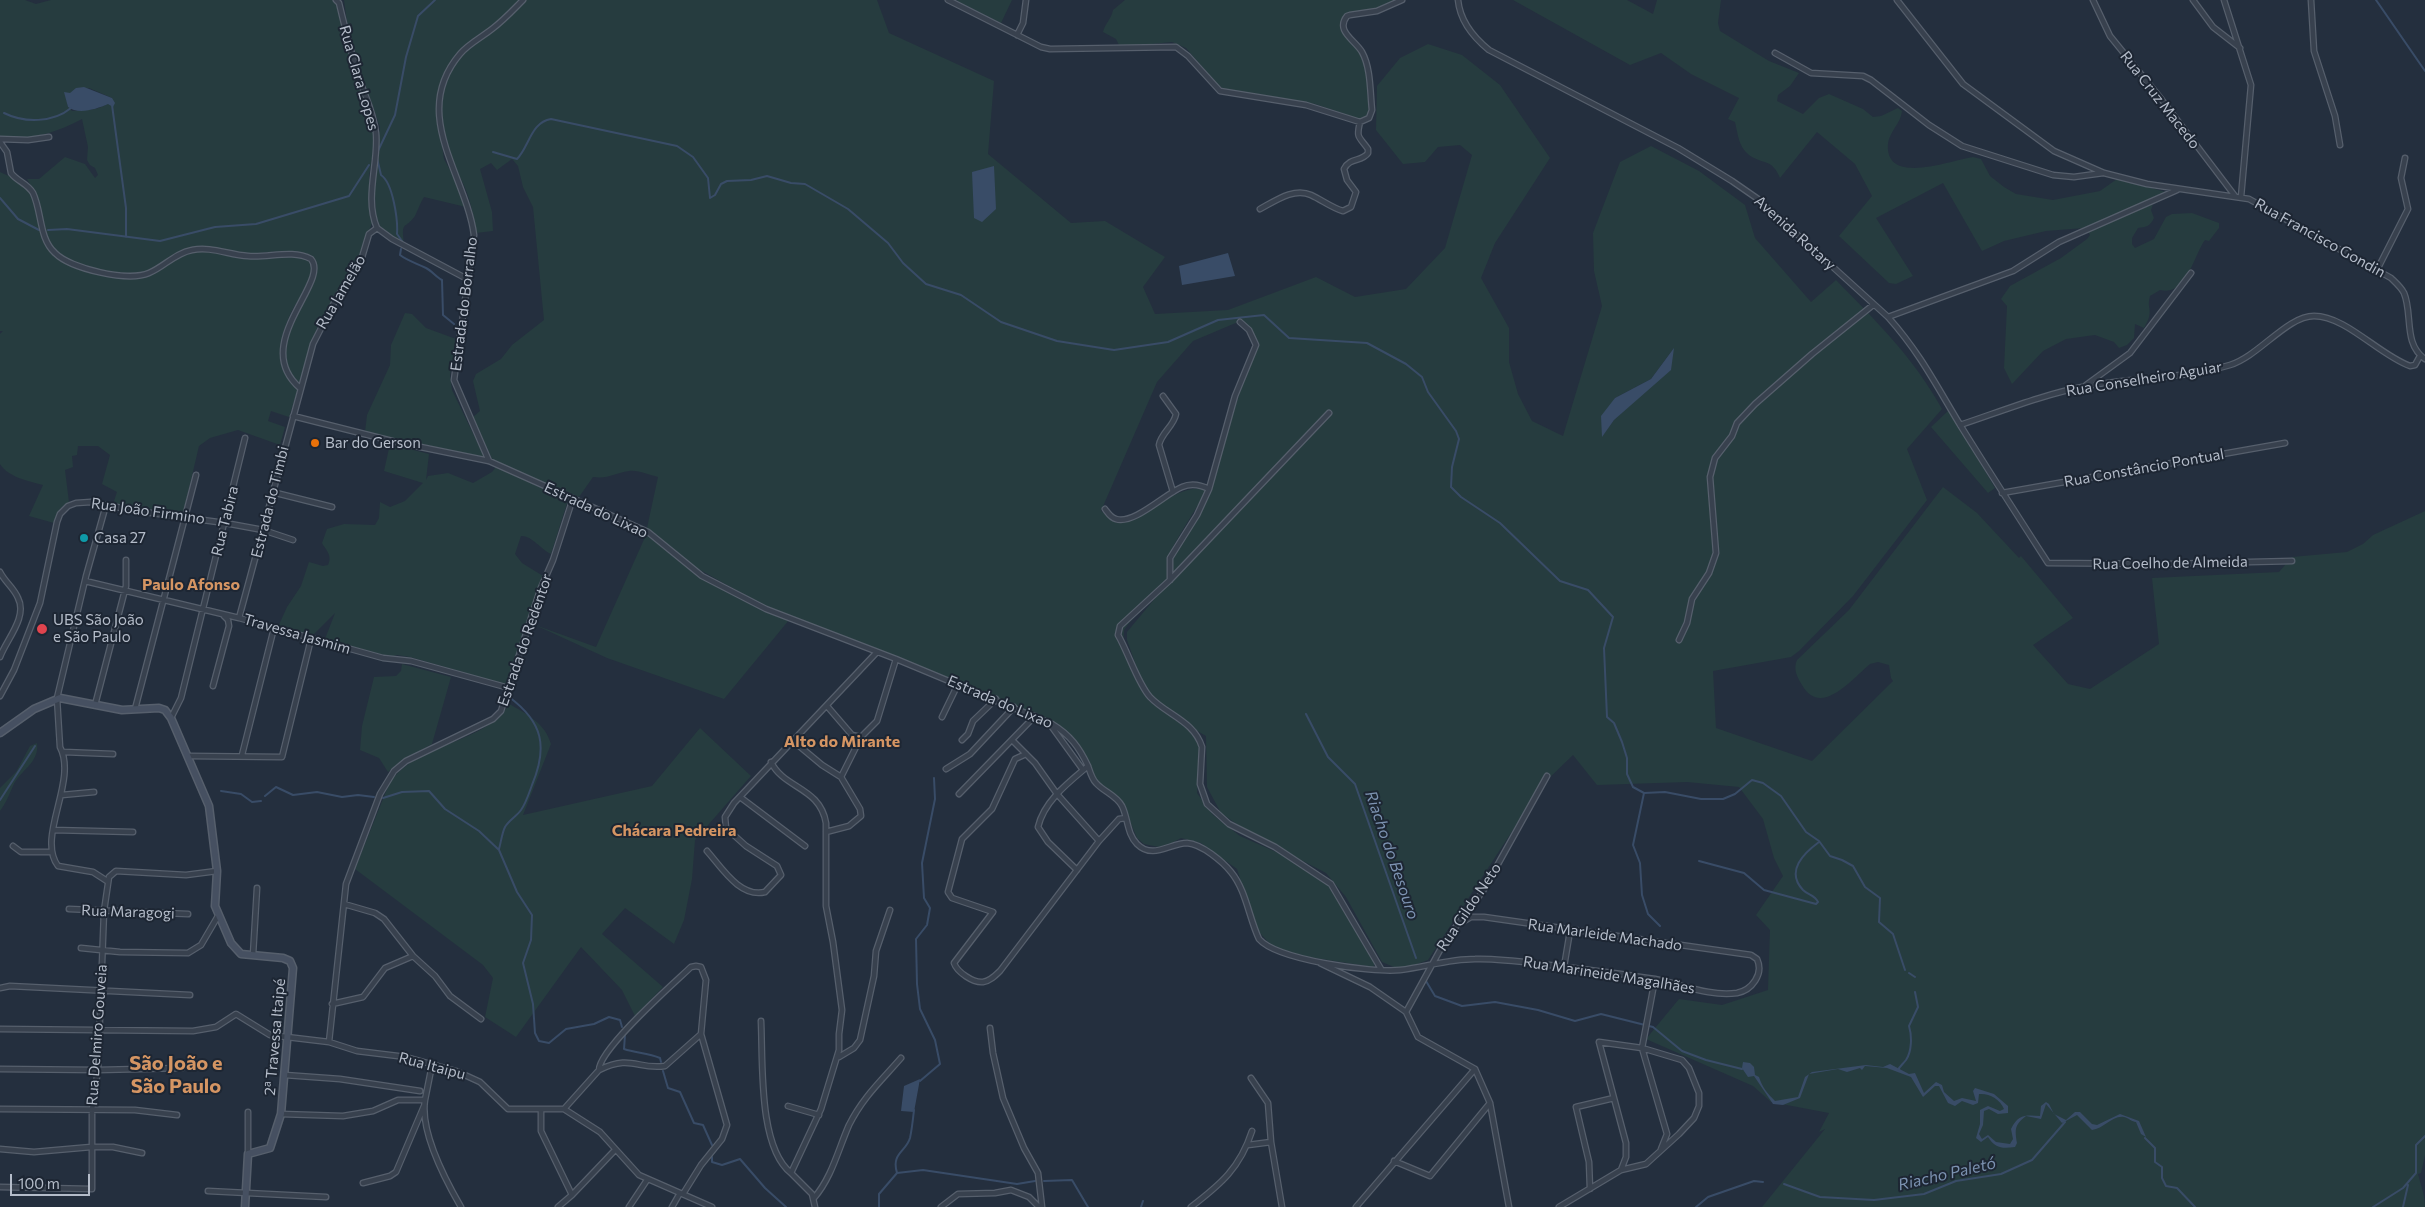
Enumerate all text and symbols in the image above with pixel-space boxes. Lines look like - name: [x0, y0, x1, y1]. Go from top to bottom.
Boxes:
- street label: Rua Clara Lopes: [335, 23, 383, 133]
- street label: Rua Cruz Macedo: [2116, 48, 2204, 152]
- street label: Avenida Rotary: [1751, 192, 1839, 274]
- street label: Rua Francisco Gondin: [2251, 195, 2389, 281]
- street label: Estrada do Borralho: [447, 236, 481, 372]
- street label: Rua Jamelão: [313, 252, 369, 332]
- street label: Rua Conselheiro Aguiar: [2065, 358, 2223, 400]
- place label: Bar do Gerson: [325, 434, 421, 452]
- marker: Bar do Gerson: [309, 437, 321, 449]
- street label: Estrada do Timbi: [247, 444, 293, 560]
- street label: Rua Constâncio Pontual: [2063, 445, 2225, 491]
- street label: Estrada do Lixao: [541, 478, 651, 542]
- street label: Rua Tabira: [208, 484, 242, 558]
- street label: Rua João Firmino: [90, 494, 206, 528]
- place label: Casa 27: [94, 529, 146, 547]
- marker: Casa 27: [78, 532, 90, 544]
- street label: Rua Coelho de Almeida: [2092, 553, 2248, 573]
- street label: Estrada do Redentor: [494, 571, 556, 709]
- district label: Paulo Afonso: [142, 575, 240, 595]
- street label: Travessa Jasmim: [241, 610, 353, 658]
- place label: UBS São João e São Paulo: [53, 611, 144, 646]
- marker: UBS São João e São Paulo: [35, 622, 49, 636]
- street label: Estrada do Lixao: [945, 672, 1055, 732]
- district label: Alto do Mirante: [784, 732, 900, 752]
- water label: Riacho do Besouro: [1361, 788, 1423, 922]
- district label: Chácara Pedreira: [612, 821, 736, 841]
- street label: Rua Gildo Neto: [1433, 860, 1505, 954]
- street label: Rua Maragogi: [81, 901, 175, 923]
- street label: Rua Marleide Machado: [1527, 915, 1683, 955]
- street label: Rua Marineide Magalhães: [1522, 953, 1696, 997]
- street label: Rua Delmiro Gouveia: [83, 964, 111, 1106]
- street label: 2ª Travessa Itaipé: [261, 978, 289, 1096]
- street label: Rua Itaipu: [397, 1048, 467, 1084]
- district label: São João e São Paulo: [129, 1051, 223, 1098]
- water label: Riacho Paletó: [1896, 1153, 1998, 1195]
- scale bar: [12, 1164, 92, 1196]
- text: 100 m: [18, 1174, 60, 1192]

